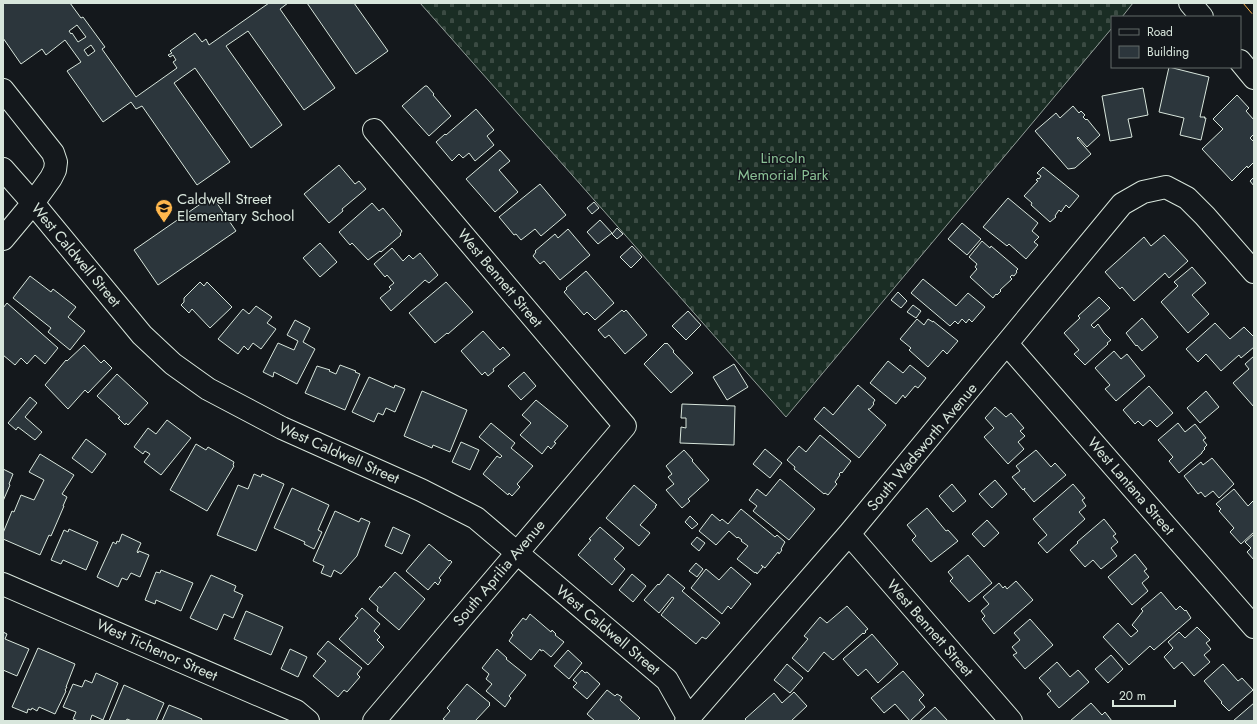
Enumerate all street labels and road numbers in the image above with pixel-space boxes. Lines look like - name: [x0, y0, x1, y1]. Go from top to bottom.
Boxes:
- street label: West Caldwell Street: [26, 198, 126, 312]
- street label: West Bennett Street: [452, 224, 548, 332]
- street label: South Wadsworth Avenue: [862, 378, 982, 516]
- street label: West Caldwell Street: [275, 417, 403, 490]
- street label: West Lantana Street: [1082, 432, 1180, 540]
- street label: South Aprilia Avenue: [448, 515, 551, 631]
- street label: West Bennett Street: [881, 575, 979, 682]
- street label: West Caldwell Street: [551, 580, 665, 680]
- street label: West Tichenor Street: [93, 613, 222, 687]

